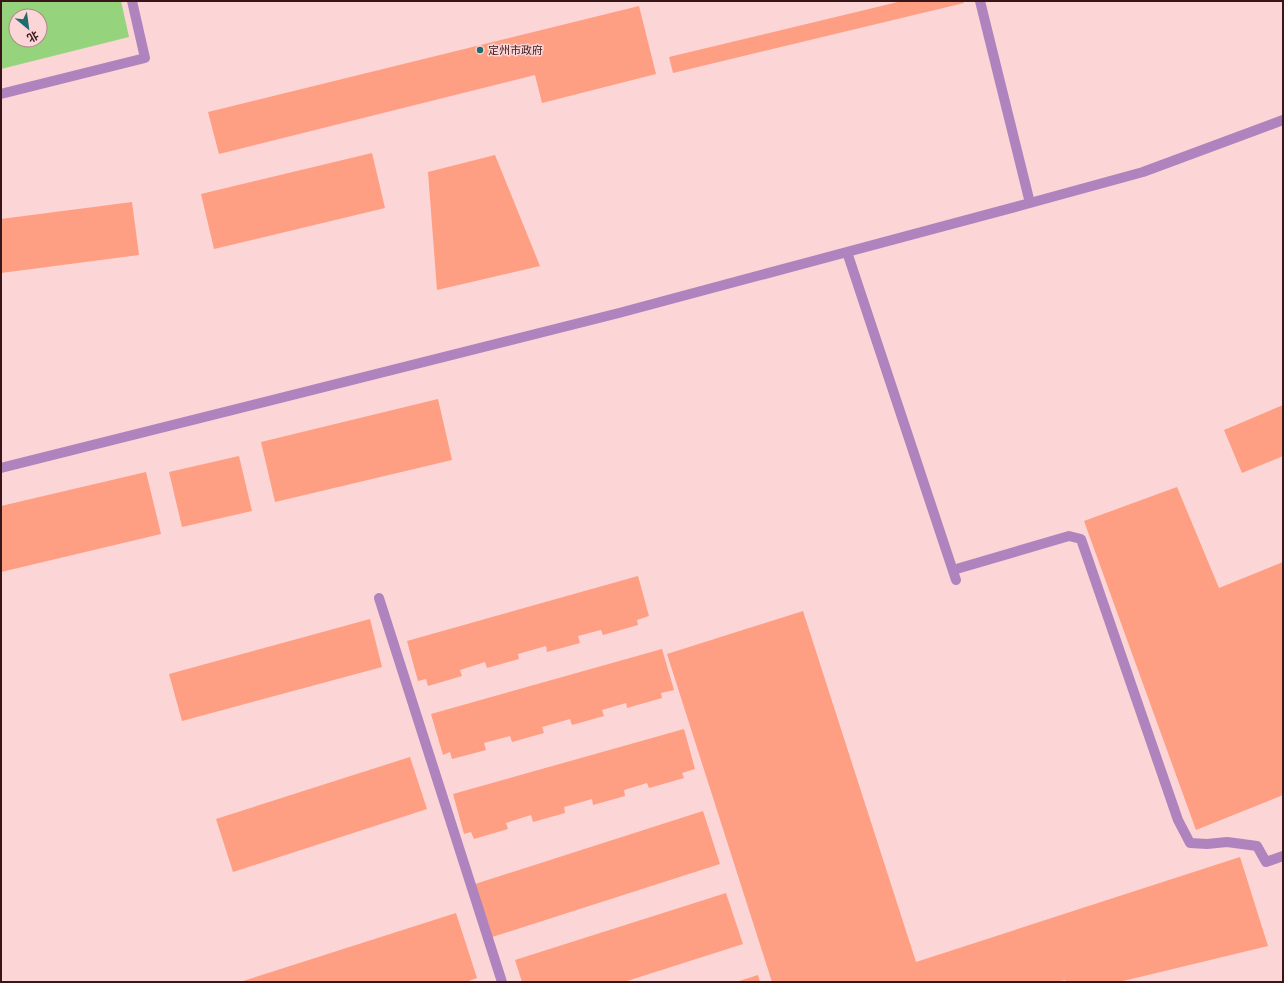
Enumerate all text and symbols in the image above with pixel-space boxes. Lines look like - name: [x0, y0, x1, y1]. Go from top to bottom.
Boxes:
- north arrow: [8, 8, 48, 48]
- text: 北: [25, 28, 41, 46]
- place label: 定州市政府: [488, 43, 543, 57]
- marker: 定州市政府: [475, 45, 485, 55]

